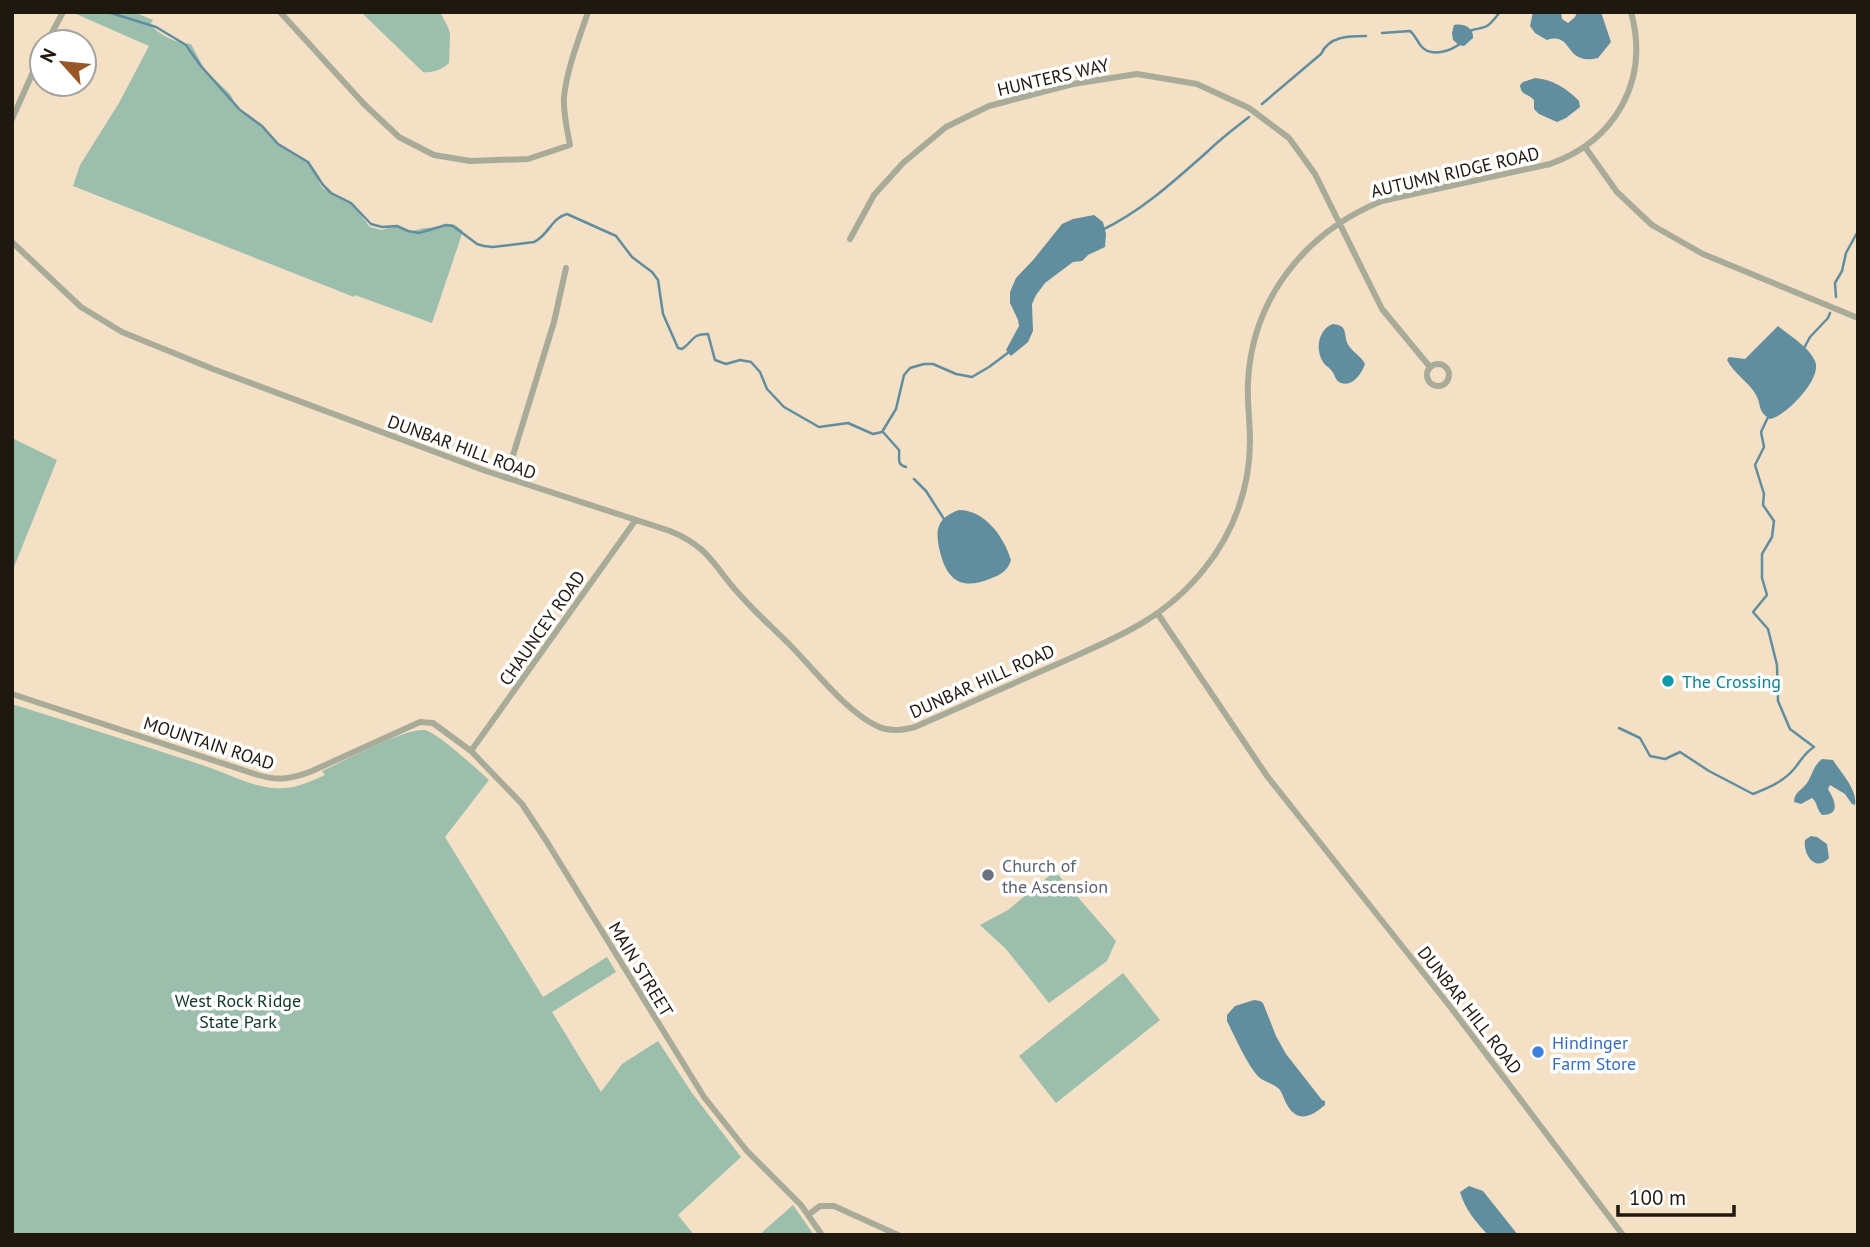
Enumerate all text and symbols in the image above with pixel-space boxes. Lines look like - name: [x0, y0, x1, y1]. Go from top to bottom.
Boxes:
- north arrow: [28, 28, 98, 98]
- text: N: [34, 44, 61, 66]
- street label: HUNTERS WAY: [995, 53, 1111, 101]
- street label: AUTUMN RIDGE ROAD: [1368, 141, 1542, 203]
- street label: DUNBAR HILL ROAD: [385, 409, 539, 485]
- street label: CHAUNCEY ROAD: [494, 566, 590, 690]
- street label: DUNBAR HILL ROAD: [906, 639, 1058, 723]
- place label: The Crossing: [1682, 670, 1781, 693]
- marker: The Crossing: [1660, 673, 1676, 689]
- street label: MOUNTAIN ROAD: [141, 711, 277, 775]
- place label: Church of the Ascension: [1002, 854, 1108, 898]
- marker: Church of the Ascension: [980, 867, 996, 883]
- street label: MAIN STREET: [604, 917, 678, 1021]
- street label: DUNBAR HILL ROAD: [1413, 941, 1527, 1079]
- park label: West Rock Ridge State Park: [175, 989, 301, 1033]
- place label: Hindinger Farm Store: [1552, 1031, 1636, 1075]
- marker: Hindinger Farm Store: [1530, 1044, 1546, 1060]
- scale bar: [1618, 1174, 1734, 1218]
- text: 100 m: [1629, 1184, 1686, 1211]

